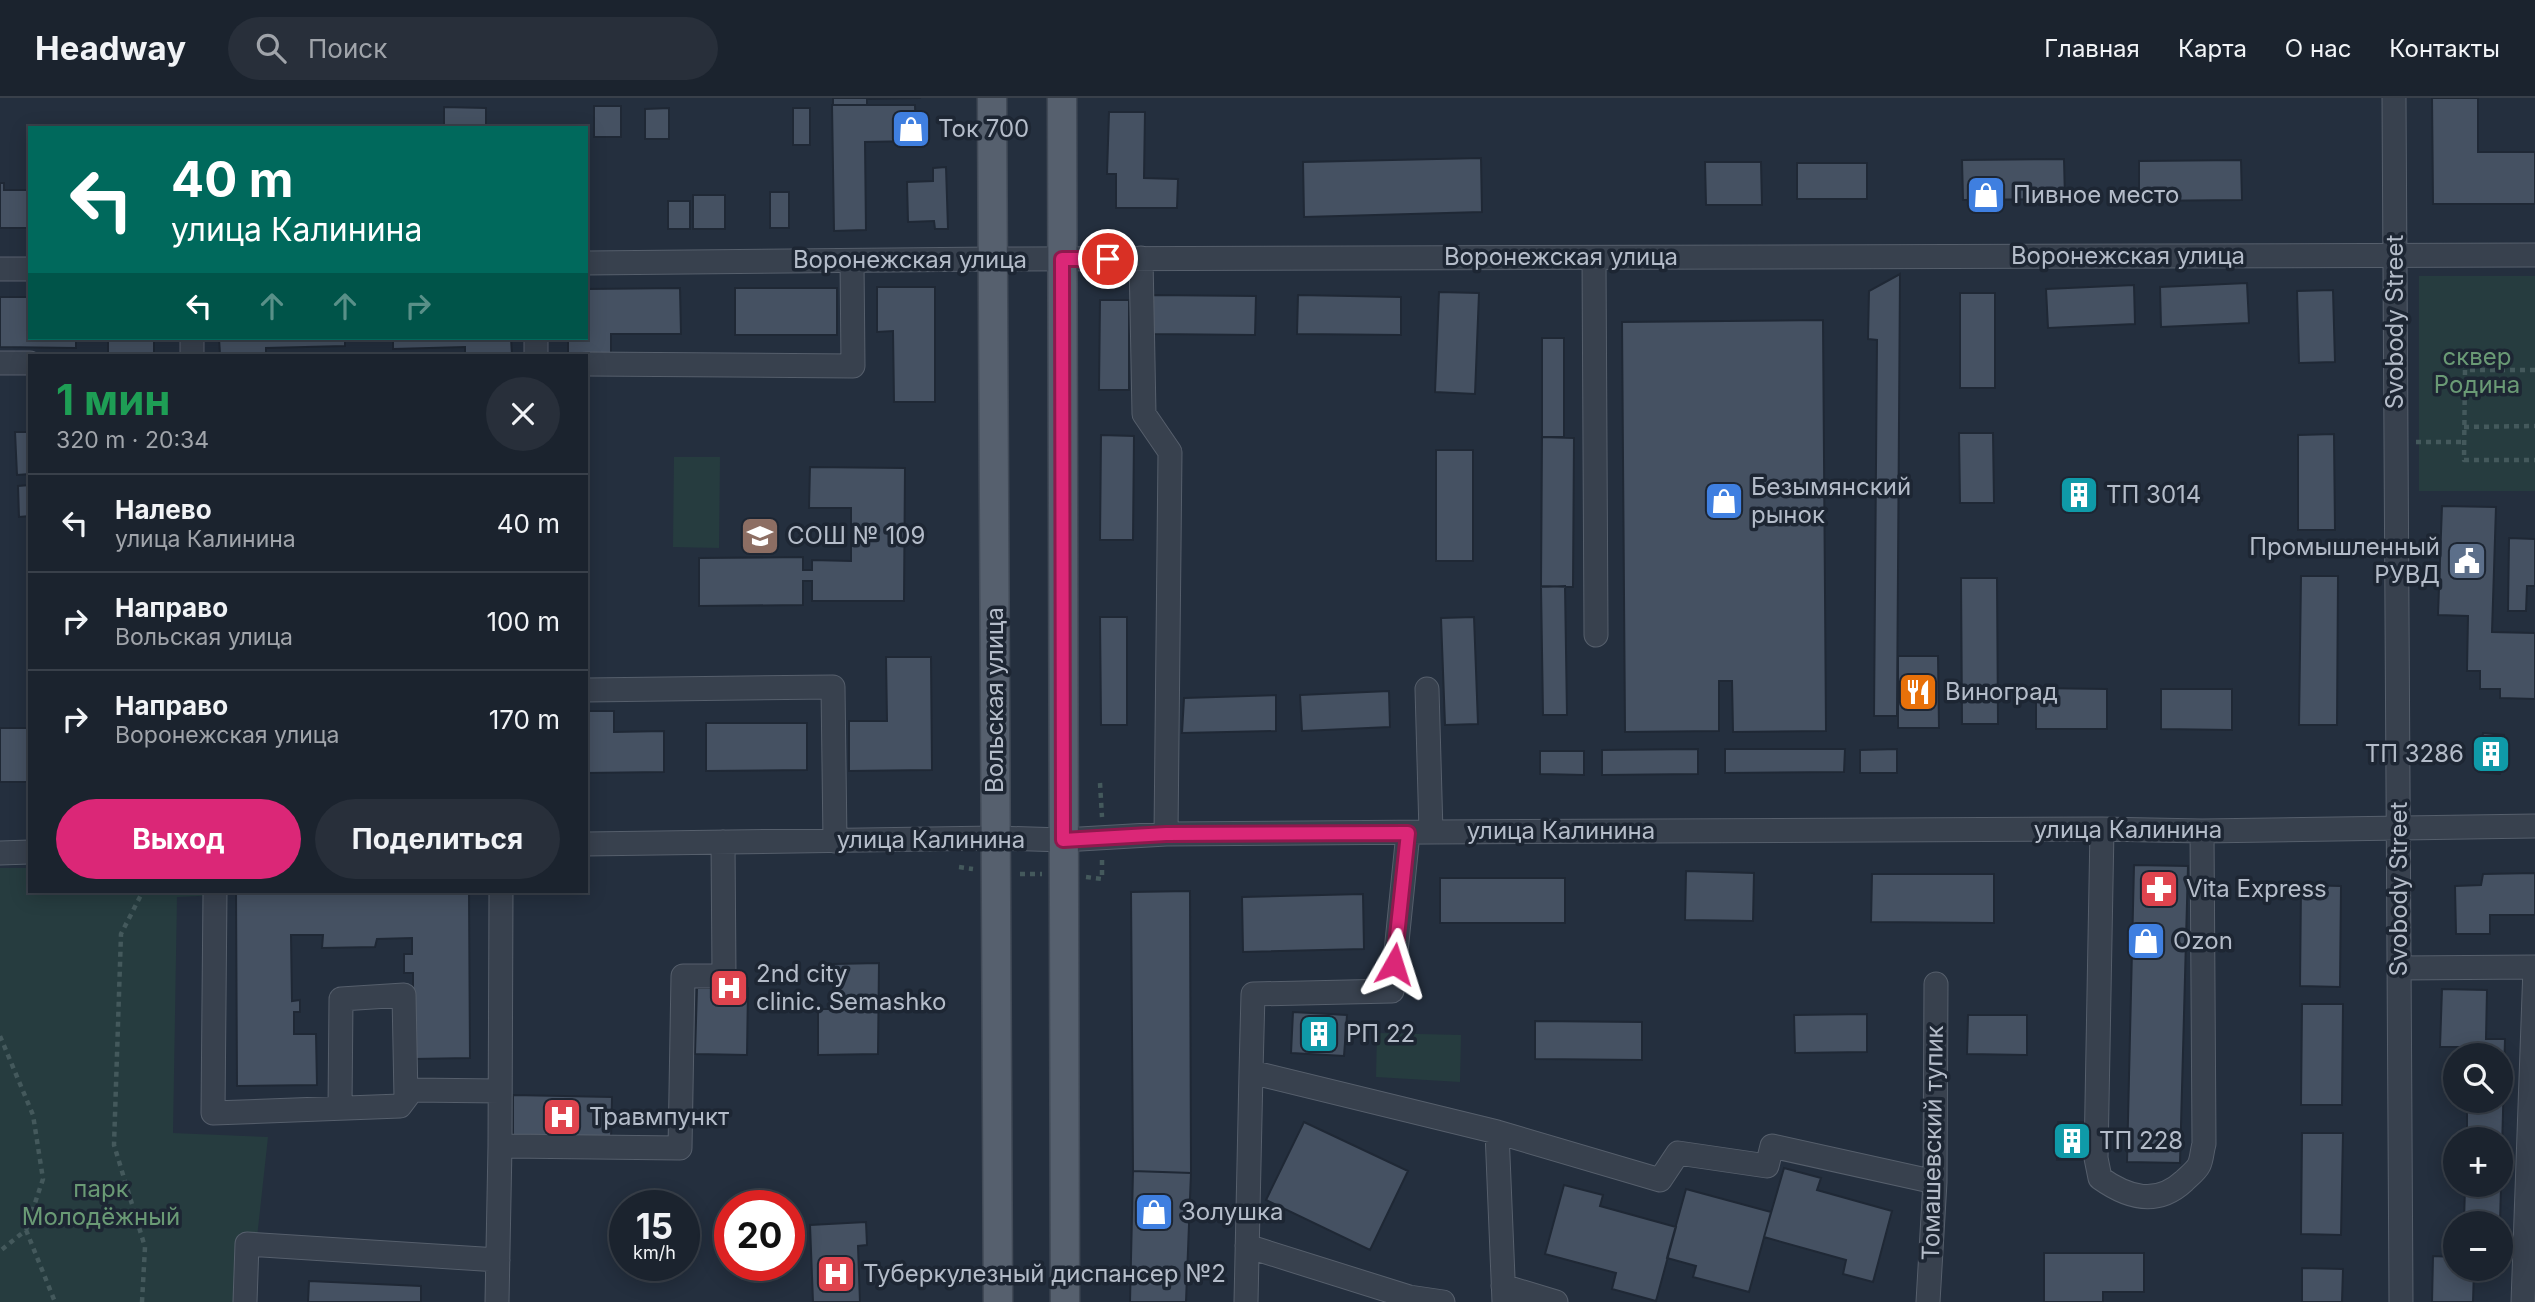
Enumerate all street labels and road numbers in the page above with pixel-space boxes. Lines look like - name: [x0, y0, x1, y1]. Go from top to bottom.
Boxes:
- street label: Svobody Street: [2380, 235, 2409, 409]
- street label: Воронежская улица: [2011, 241, 2245, 270]
- street label: Воронежская улица: [1444, 242, 1678, 271]
- street label: Воронежская улица: [793, 245, 1027, 274]
- street label: Вольская улица: [980, 607, 1009, 793]
- street label: Svobody Street: [2384, 802, 2413, 976]
- street label: улица Калинина: [2034, 815, 2222, 844]
- street label: улица Калинина: [1467, 816, 1655, 845]
- street label: улица Калинина: [837, 825, 1025, 854]
- street label: Томашевский тупик: [1916, 1025, 1949, 1261]

